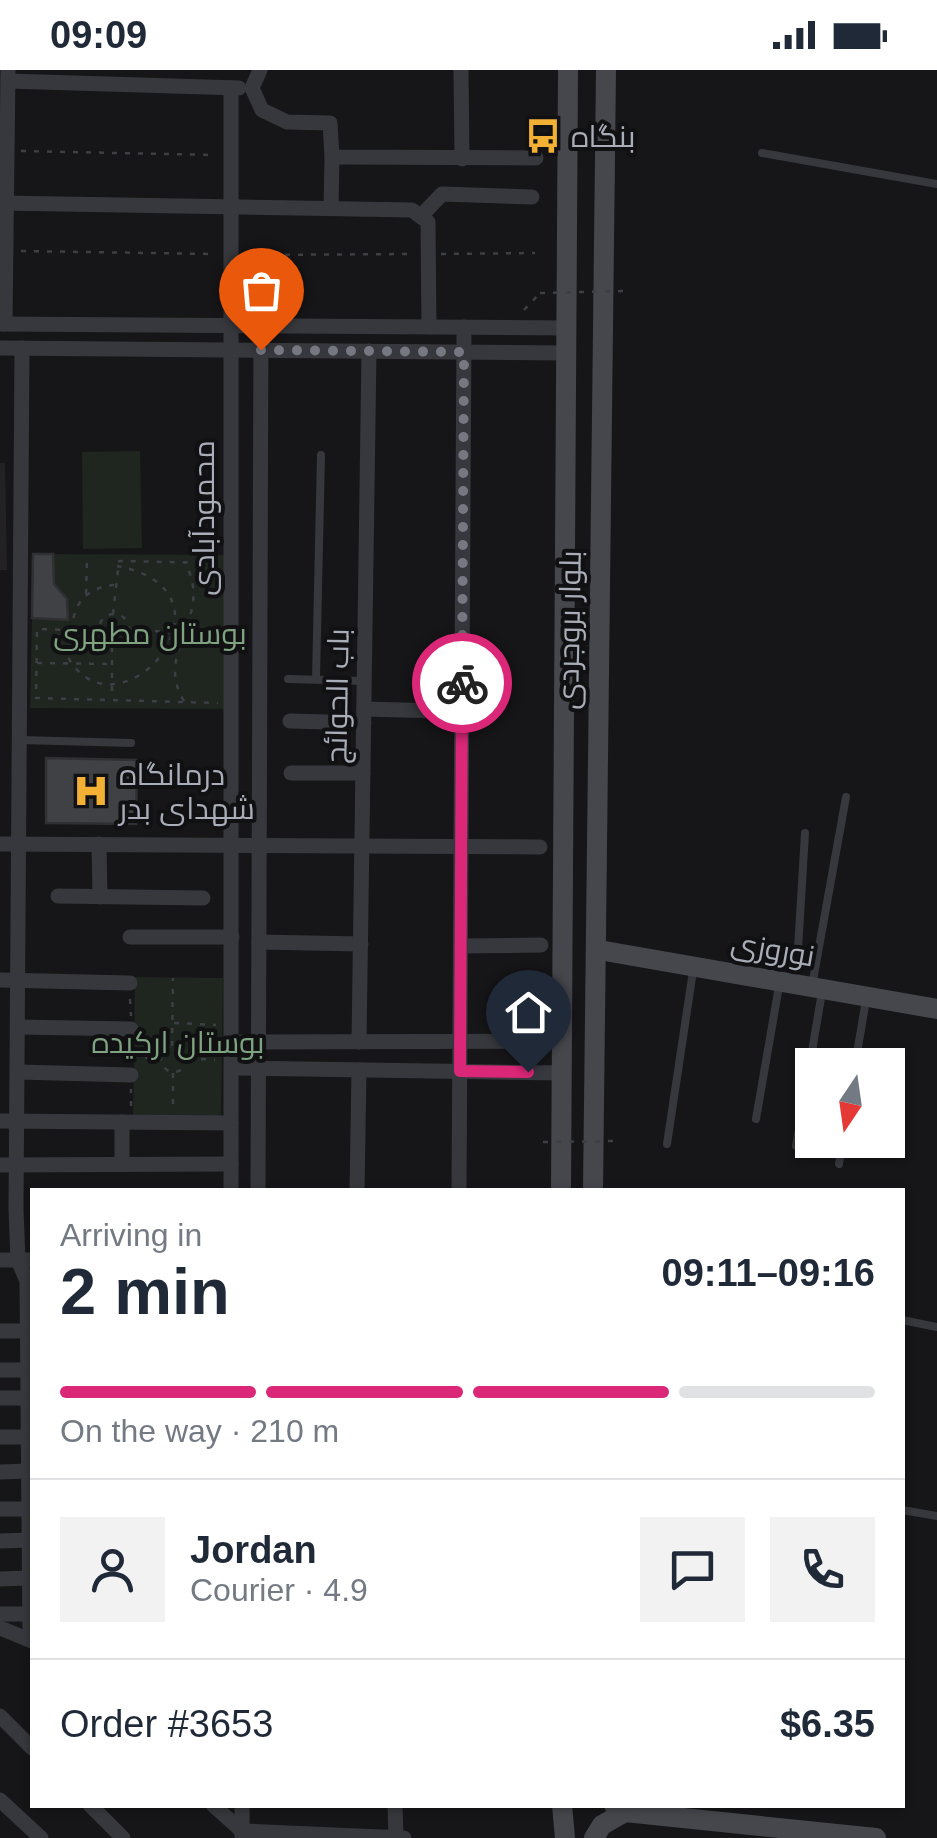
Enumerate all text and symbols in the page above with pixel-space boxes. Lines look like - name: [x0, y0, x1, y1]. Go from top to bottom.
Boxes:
- text: 09:09: [50, 14, 147, 56]
- bus stop icon: بنگاه: [524, 117, 562, 155]
- place label: بنگاه: [571, 120, 635, 153]
- pin: [219, 248, 304, 351]
- icon: bag: [234, 263, 289, 318]
- street label: محمودآبادی: [187, 440, 221, 596]
- street label: بلوار بروجردی: [551, 550, 588, 710]
- park label: بوستان مطهری: [53, 617, 247, 652]
- street label: باب الحوائج: [319, 628, 359, 764]
- courier: [412, 633, 512, 733]
- icon: bike: [435, 656, 490, 711]
- place label: درمانگاه شهدای بدر: [117, 758, 255, 827]
- hospital icon: درمانگاه شهدای بدر: [72, 772, 110, 810]
- street label: نوروزی: [728, 925, 817, 974]
- pin: [486, 970, 571, 1073]
- icon: home: [501, 985, 556, 1040]
- park label: بوستان ارکیده: [91, 1026, 265, 1060]
- north arrow: [795, 1048, 905, 1158]
- map controls: [795, 1048, 905, 1158]
- text: Arriving in: [60, 1217, 202, 1253]
- text: 09:11–09:16: [662, 1252, 875, 1294]
- text: 2 min: [60, 1255, 230, 1328]
- text: On the way · 210 m: [60, 1413, 339, 1449]
- button: person: [60, 1517, 165, 1622]
- button: chat: [640, 1517, 745, 1622]
- button: phone: [770, 1517, 875, 1622]
- text: Jordan: [190, 1529, 317, 1571]
- text: Courier · 4.9: [190, 1572, 368, 1608]
- text: Order #3653: [60, 1703, 273, 1745]
- text: $6.35: [780, 1703, 875, 1745]

